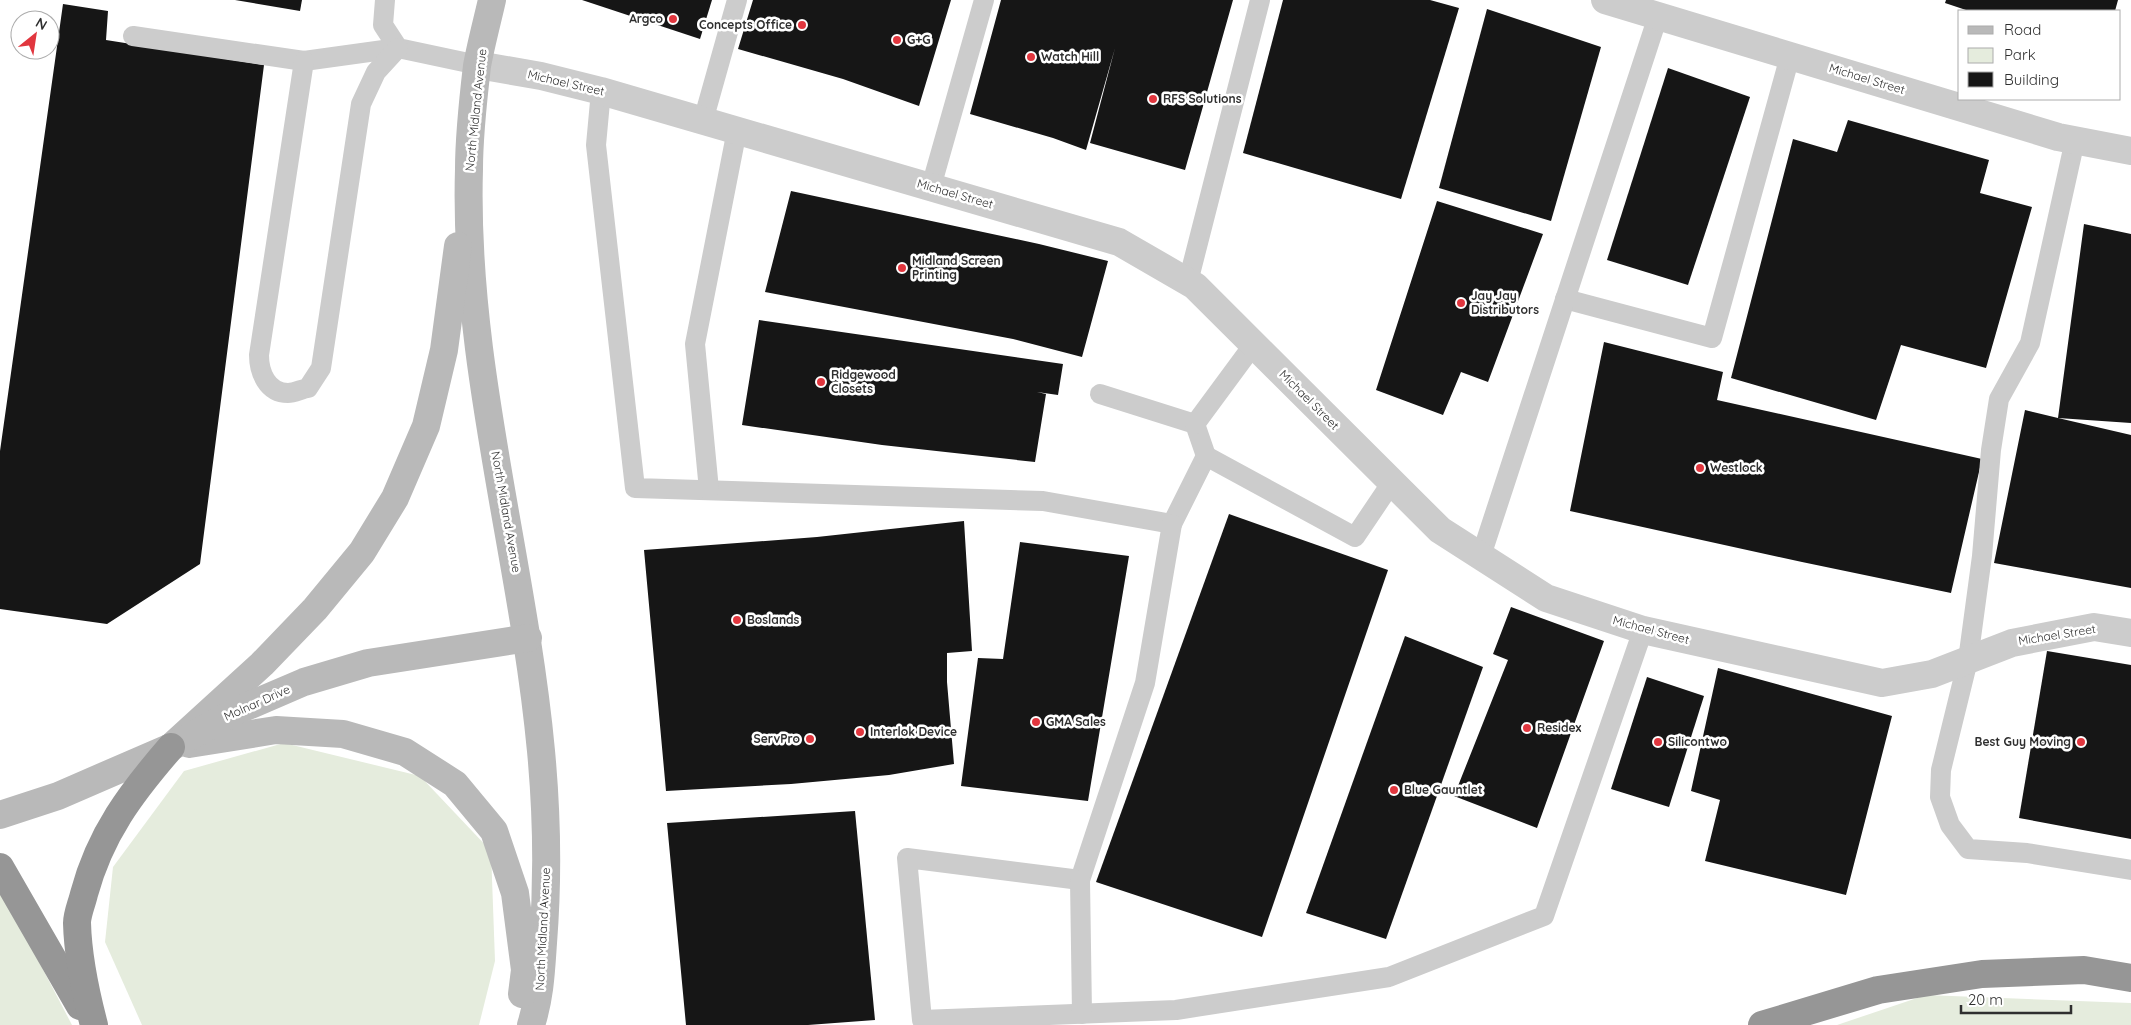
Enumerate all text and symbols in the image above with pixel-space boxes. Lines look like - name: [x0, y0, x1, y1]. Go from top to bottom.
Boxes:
- north arrow: [10, 10, 60, 60]
- legend: [1958, 10, 2121, 100]
- place label: Argco: [629, 11, 664, 26]
- text: N: [33, 13, 50, 34]
- marker: Argco: [667, 13, 679, 25]
- place label: Concepts Office: [699, 17, 792, 32]
- marker: Concepts Office: [796, 19, 808, 31]
- text: Road: [2004, 20, 2041, 39]
- place label: G+G: [907, 32, 931, 47]
- marker: G+G: [891, 34, 903, 46]
- text: Park: [2004, 45, 2036, 64]
- street label: North Midland Avenue: [462, 48, 489, 172]
- place label: Watch Hill: [1041, 49, 1099, 64]
- marker: Watch Hill: [1025, 51, 1037, 63]
- street label: Michael Street: [1827, 60, 1907, 97]
- street label: Michael Street: [526, 66, 606, 99]
- text: Building: [2004, 70, 2059, 89]
- place label: RFS Solutions: [1163, 91, 1242, 106]
- marker: RFS Solutions: [1147, 93, 1159, 105]
- street label: Michael Street: [915, 176, 995, 212]
- place label: Midland Screen Printing: [912, 253, 1001, 282]
- marker: Midland Screen Printing: [896, 262, 908, 274]
- place label: Jay Jay Distributors: [1471, 288, 1539, 317]
- marker: Jay Jay Distributors: [1455, 297, 1467, 309]
- place label: Ridgewood Closets: [831, 367, 896, 396]
- street label: Michael Street: [1276, 367, 1342, 433]
- marker: Ridgewood Closets: [815, 376, 827, 388]
- street label: North Midland Avenue: [488, 450, 525, 574]
- place label: Westlock: [1710, 460, 1763, 475]
- marker: Westlock: [1694, 462, 1706, 474]
- place label: Boslands: [747, 612, 800, 627]
- street label: Michael Street: [1611, 612, 1691, 647]
- marker: Boslands: [731, 614, 743, 626]
- street label: Michael Street: [2017, 621, 2097, 648]
- street label: Molnar Drive: [221, 681, 292, 724]
- place label: GMA Sales: [1046, 714, 1106, 729]
- marker: GMA Sales: [1030, 716, 1042, 728]
- place label: Residex: [1537, 720, 1581, 735]
- marker: Residex: [1521, 722, 1533, 734]
- place label: Interlok Device: [870, 724, 957, 739]
- marker: Interlok Device: [854, 726, 866, 738]
- place label: ServPro: [754, 731, 801, 746]
- marker: ServPro: [804, 733, 816, 745]
- place label: Silicontwo: [1668, 734, 1728, 749]
- place label: Best Guy Moving: [1975, 734, 2071, 749]
- marker: Silicontwo: [1652, 736, 1664, 748]
- marker: Best Guy Moving: [2075, 736, 2087, 748]
- place label: Blue Gauntlet: [1404, 782, 1483, 797]
- marker: Blue Gauntlet: [1388, 784, 1400, 796]
- street label: North Midland Avenue: [532, 867, 553, 991]
- scale bar: [1961, 982, 2071, 1014]
- text: 20 m: [1968, 990, 2003, 1009]

